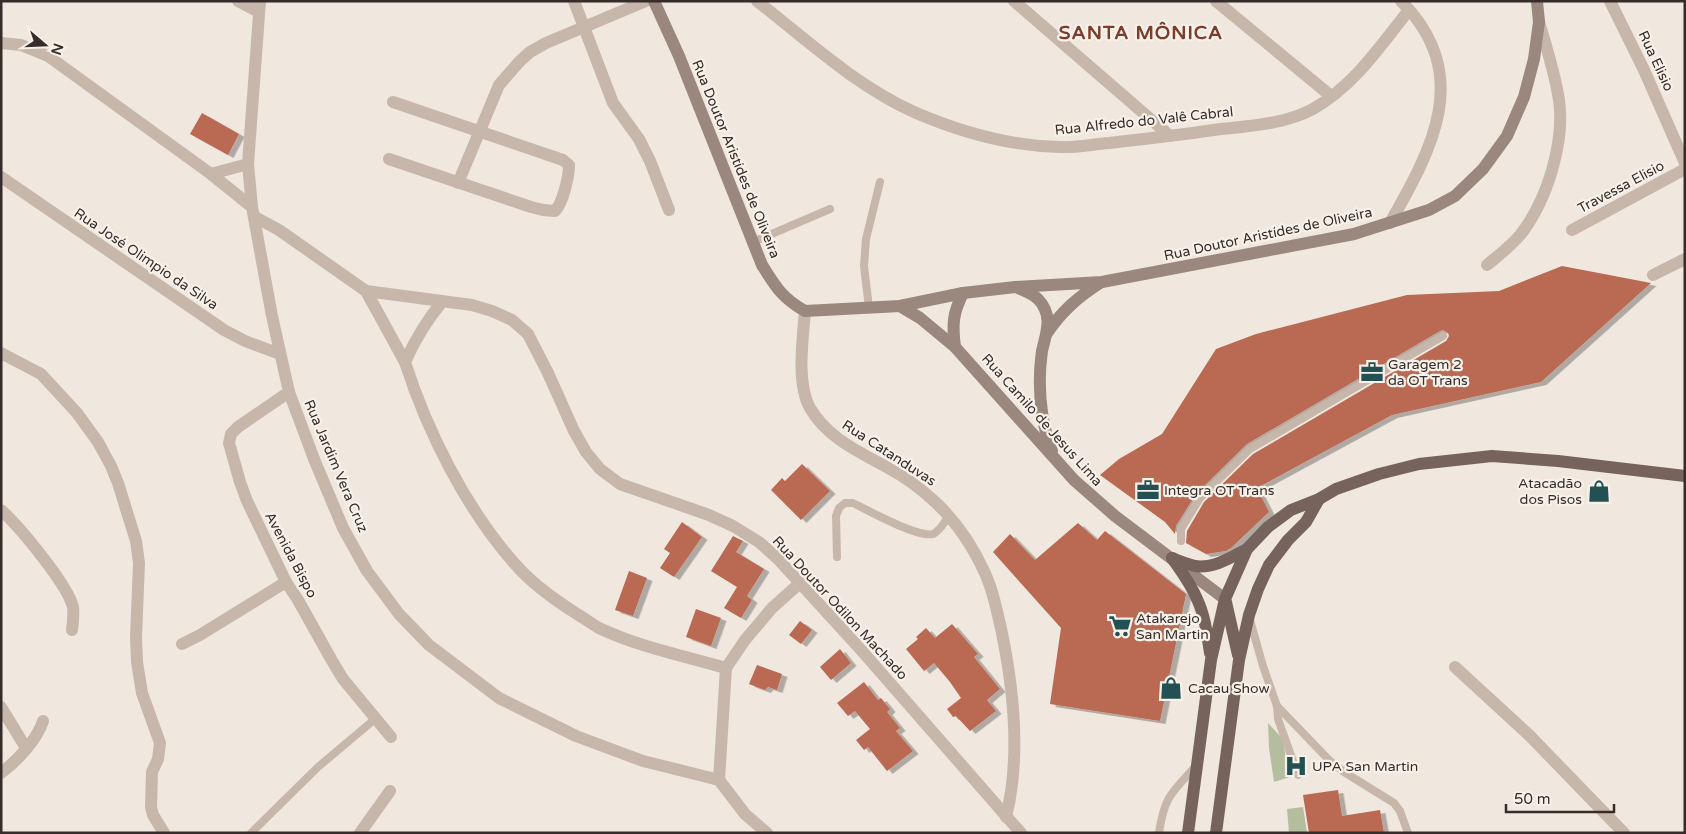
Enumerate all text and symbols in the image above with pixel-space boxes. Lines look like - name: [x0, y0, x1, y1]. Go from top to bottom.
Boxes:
- north arrow: [20, 20, 70, 70]
- district label: SANTA MÔNICA: [1059, 21, 1223, 44]
- street label: Rua Elisio: [1635, 28, 1677, 94]
- text: N: [47, 41, 67, 57]
- street label: Rua Doutor Aristídes de Oliveira: [688, 57, 784, 261]
- street label: Rua Alfredo do Valê Cabral: [1054, 103, 1234, 139]
- street label: Travessa Elisio: [1575, 157, 1667, 217]
- street label: Rua José Olimpio da Silva: [71, 204, 221, 314]
- street label: Rua Doutor Aristídes de Oliveira: [1162, 204, 1374, 264]
- street label: Rua Camilo de Jesus Lima: [978, 350, 1106, 490]
- place label: Garagem 2 da OT Trans: [1388, 356, 1468, 389]
- office icon: Garagem 2 da OT Trans: [1359, 359, 1385, 385]
- street label: Rua Jardim Vera Cruz: [300, 397, 372, 535]
- street label: Rua Catanduvas: [839, 416, 939, 490]
- place label: Atacadão dos Pisos: [1518, 475, 1582, 508]
- office icon: Integra OT Trans: [1135, 477, 1161, 503]
- shop icon: Atacadão dos Pisos: [1586, 478, 1612, 504]
- place label: Integra OT Trans: [1164, 482, 1275, 499]
- street label: Avenida Bispo: [261, 509, 321, 601]
- street label: Rua Doutor Odilon Machado: [769, 533, 911, 683]
- place label: Atakarejo San Martin: [1136, 610, 1209, 643]
- supermarket icon: Atakarejo San Martin: [1107, 613, 1133, 639]
- shop icon: Cacau Show: [1158, 675, 1184, 701]
- place label: Cacau Show: [1188, 680, 1270, 697]
- hospital icon: UPA San Martin: [1283, 753, 1309, 779]
- place label: UPA San Martin: [1312, 758, 1418, 775]
- scale bar: [1506, 782, 1614, 814]
- text: 50 m: [1514, 790, 1551, 808]

